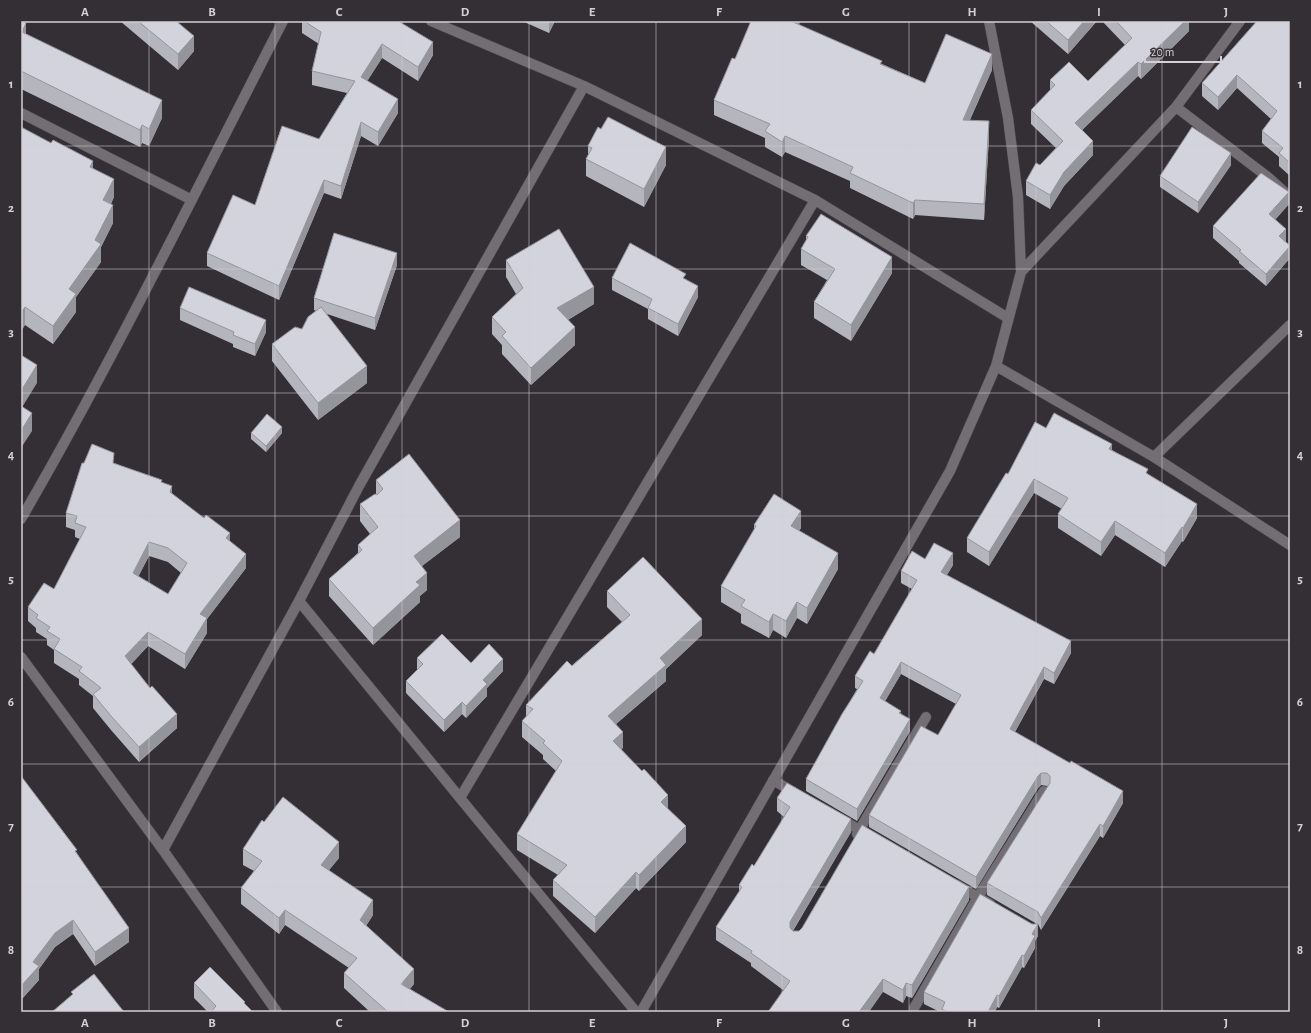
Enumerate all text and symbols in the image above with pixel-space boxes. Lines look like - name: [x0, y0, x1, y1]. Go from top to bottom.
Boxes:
- text: A: [81, 6, 89, 19]
- text: B: [208, 6, 216, 19]
- text: C: [336, 6, 343, 19]
- text: D: [461, 6, 470, 19]
- text: E: [589, 6, 596, 19]
- text: F: [716, 6, 723, 19]
- text: G: [842, 6, 850, 19]
- text: H: [967, 6, 977, 19]
- text: I: [1097, 6, 1101, 19]
- text: J: [1224, 6, 1228, 19]
- scale bar: [1145, 38, 1221, 64]
- text: 20 m: [1151, 46, 1174, 58]
- text: 1: [9, 78, 13, 91]
- text: 1: [1298, 78, 1302, 91]
- text: 2: [8, 202, 14, 215]
- text: 2: [1297, 202, 1303, 215]
- text: 3: [8, 326, 14, 339]
- text: 3: [1297, 326, 1303, 339]
- text: 4: [8, 449, 15, 462]
- text: 4: [1297, 449, 1304, 462]
- text: 5: [8, 573, 14, 586]
- text: 5: [1297, 573, 1303, 586]
- text: 6: [8, 696, 14, 709]
- text: 6: [1297, 696, 1303, 709]
- text: 7: [8, 820, 14, 833]
- text: 7: [1297, 820, 1303, 833]
- text: 8: [8, 944, 14, 957]
- text: 8: [1297, 944, 1303, 957]
- text: A: [81, 1017, 89, 1030]
- text: B: [208, 1017, 216, 1030]
- text: C: [336, 1017, 343, 1030]
- text: D: [461, 1017, 470, 1030]
- text: E: [589, 1017, 596, 1030]
- text: F: [716, 1017, 723, 1030]
- text: G: [842, 1017, 850, 1030]
- text: H: [967, 1017, 977, 1030]
- text: I: [1097, 1017, 1101, 1030]
- text: J: [1224, 1017, 1228, 1030]

